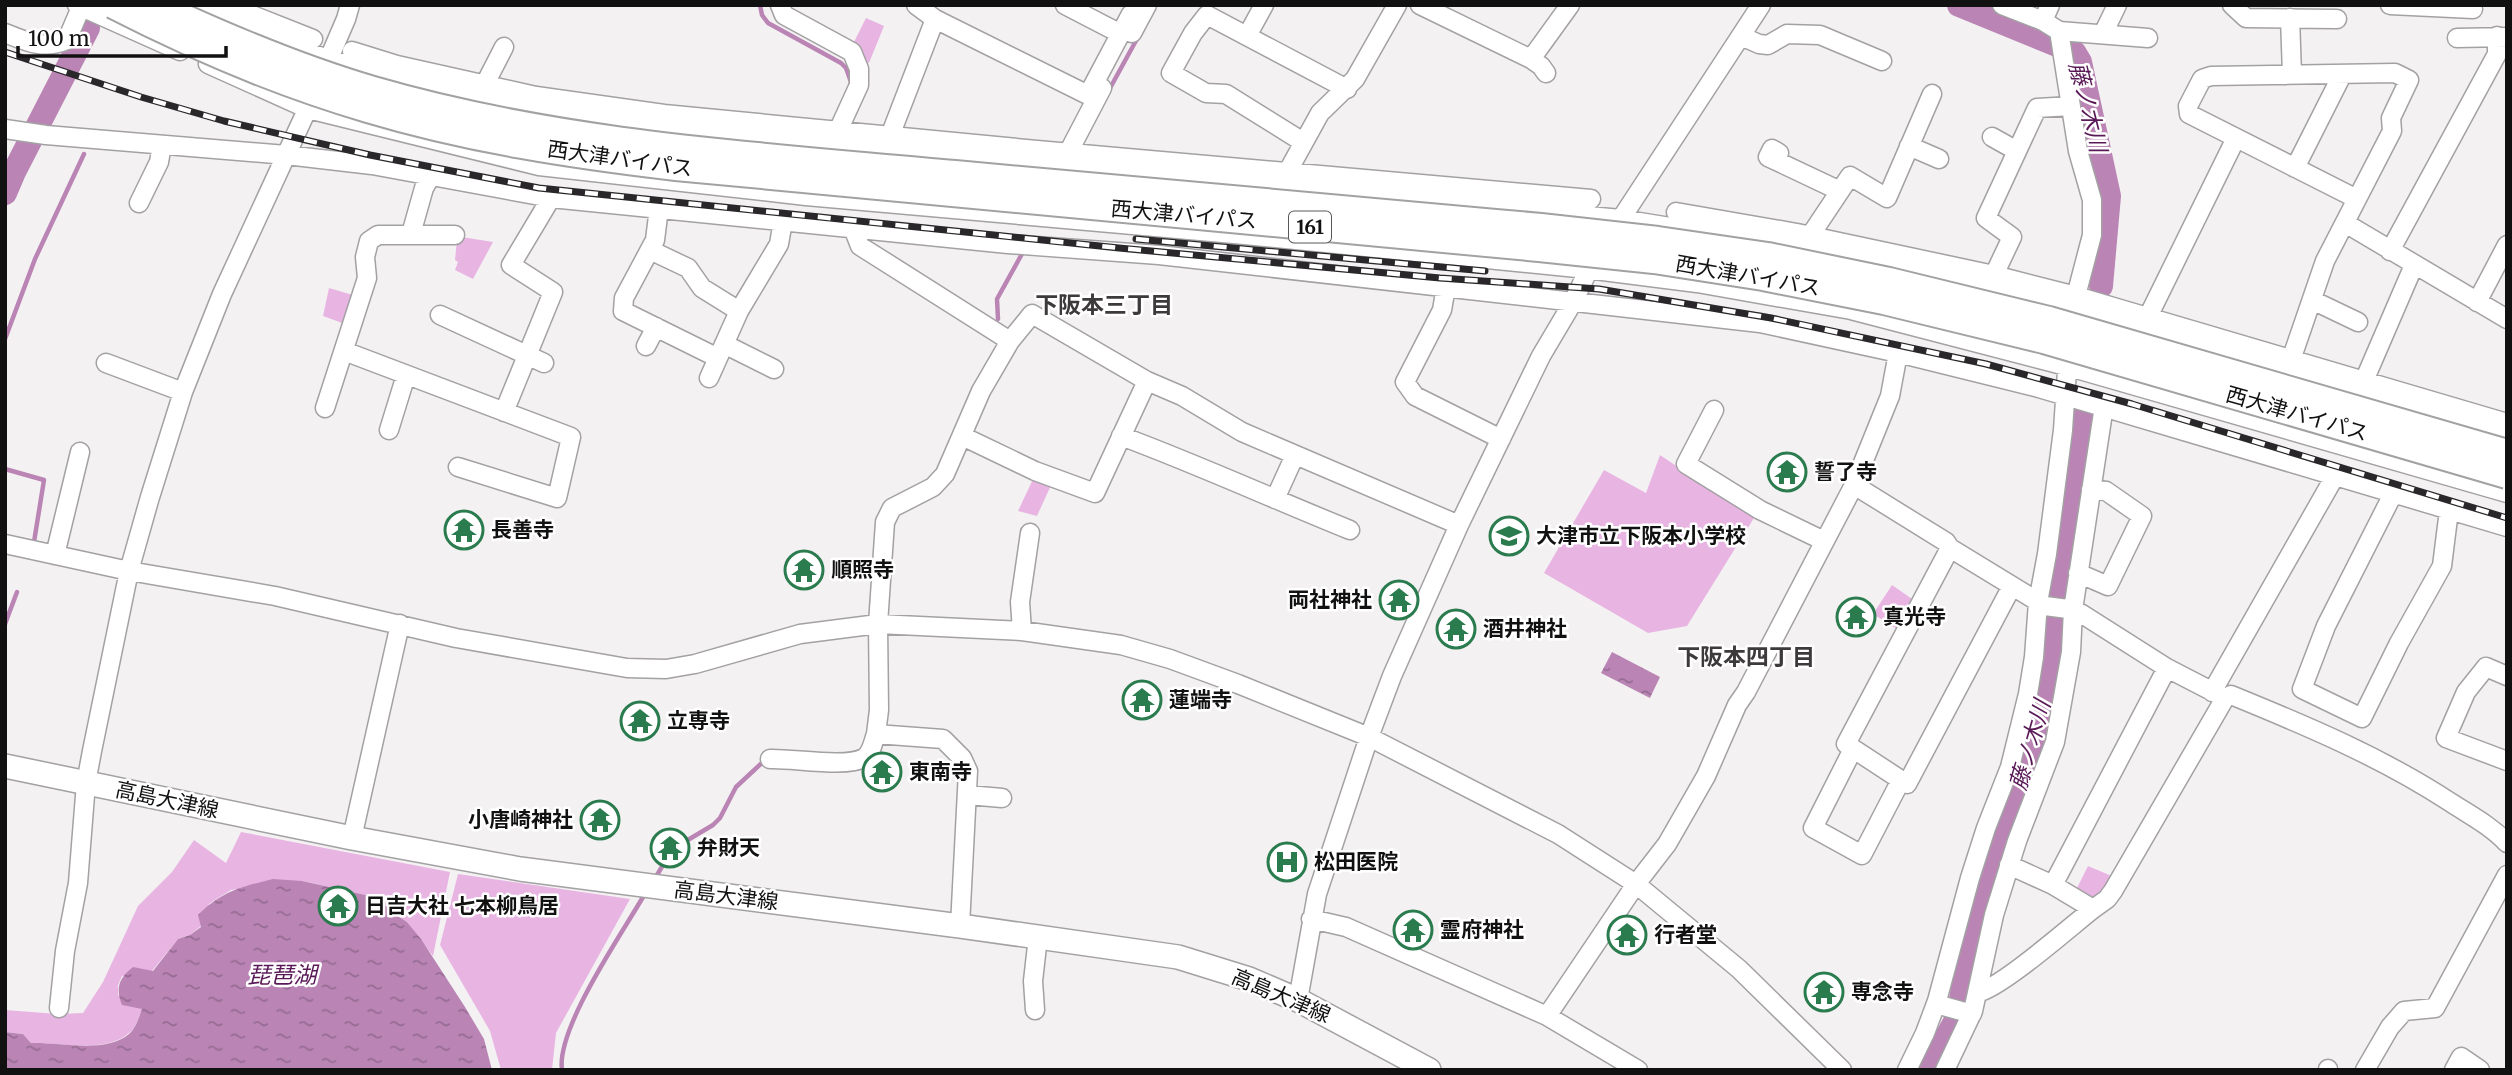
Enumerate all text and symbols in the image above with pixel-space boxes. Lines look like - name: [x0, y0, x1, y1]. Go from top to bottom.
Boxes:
- scale bar: [18, 14, 226, 58]
- text: 100 m: [28, 25, 90, 52]
- water label: 藤ノ木川: [2063, 59, 2114, 158]
- street label: 西大津バイパス: [546, 135, 695, 182]
- street label: 西大津バイパス: [1110, 195, 1258, 234]
- road number: 161: [1289, 212, 1331, 243]
- street label: 西大津バイパス: [1674, 249, 1823, 302]
- district label: 下阪本三丁目: [1035, 290, 1173, 319]
- street label: 西大津バイパス: [2223, 380, 2371, 447]
- temple icon: 誓了寺: [1766, 451, 1808, 493]
- place label: 誓了寺: [1814, 458, 1877, 485]
- temple icon: 長善寺: [443, 509, 485, 551]
- school or university icon: 大津市立下阪本小学校: [1488, 515, 1530, 557]
- place label: 長善寺: [491, 516, 554, 543]
- place label: 大津市立下阪本小学校: [1536, 522, 1746, 549]
- temple icon: 順照寺: [783, 549, 825, 591]
- place label: 順照寺: [831, 556, 894, 583]
- temple icon: 両社神社: [1378, 579, 1420, 621]
- place label: 両社神社: [1288, 586, 1372, 613]
- temple icon: 真光寺: [1835, 596, 1877, 638]
- place label: 真光寺: [1883, 603, 1946, 630]
- temple icon: 酒井神社: [1435, 608, 1477, 650]
- place label: 酒井神社: [1483, 615, 1567, 642]
- district label: 下阪本四丁目: [1677, 642, 1815, 671]
- temple icon: 蓮端寺: [1121, 679, 1163, 721]
- place label: 蓮端寺: [1169, 686, 1232, 713]
- water label: 藤ノ木川: [2003, 694, 2057, 793]
- temple icon: 立専寺: [619, 700, 661, 742]
- place label: 立専寺: [667, 707, 730, 734]
- temple icon: 東南寺: [861, 751, 903, 793]
- place label: 東南寺: [909, 758, 972, 785]
- street label: 高島大津線: [113, 775, 221, 824]
- temple icon: 小唐崎神社: [579, 799, 621, 841]
- place label: 小唐崎神社: [468, 806, 573, 833]
- temple icon: 弁財天: [649, 827, 691, 869]
- place label: 弁財天: [697, 834, 760, 861]
- hospital icon: 松田医院: [1266, 841, 1308, 883]
- place label: 松田医院: [1314, 848, 1398, 875]
- street label: 高島大津線: [672, 876, 780, 915]
- temple icon: 日吉大社 七本柳鳥居: [317, 885, 359, 927]
- place label: 日吉大社 七本柳鳥居: [365, 892, 559, 919]
- temple icon: 霊府神社: [1392, 909, 1434, 951]
- temple icon: 行者堂: [1606, 914, 1648, 956]
- place label: 霊府神社: [1440, 916, 1524, 943]
- place label: 行者堂: [1654, 921, 1717, 948]
- water label: 琵琶湖: [248, 960, 320, 989]
- street label: 高島大津線: [1228, 963, 1335, 1028]
- temple icon: 専念寺: [1803, 971, 1845, 1013]
- place label: 専念寺: [1851, 978, 1914, 1005]

